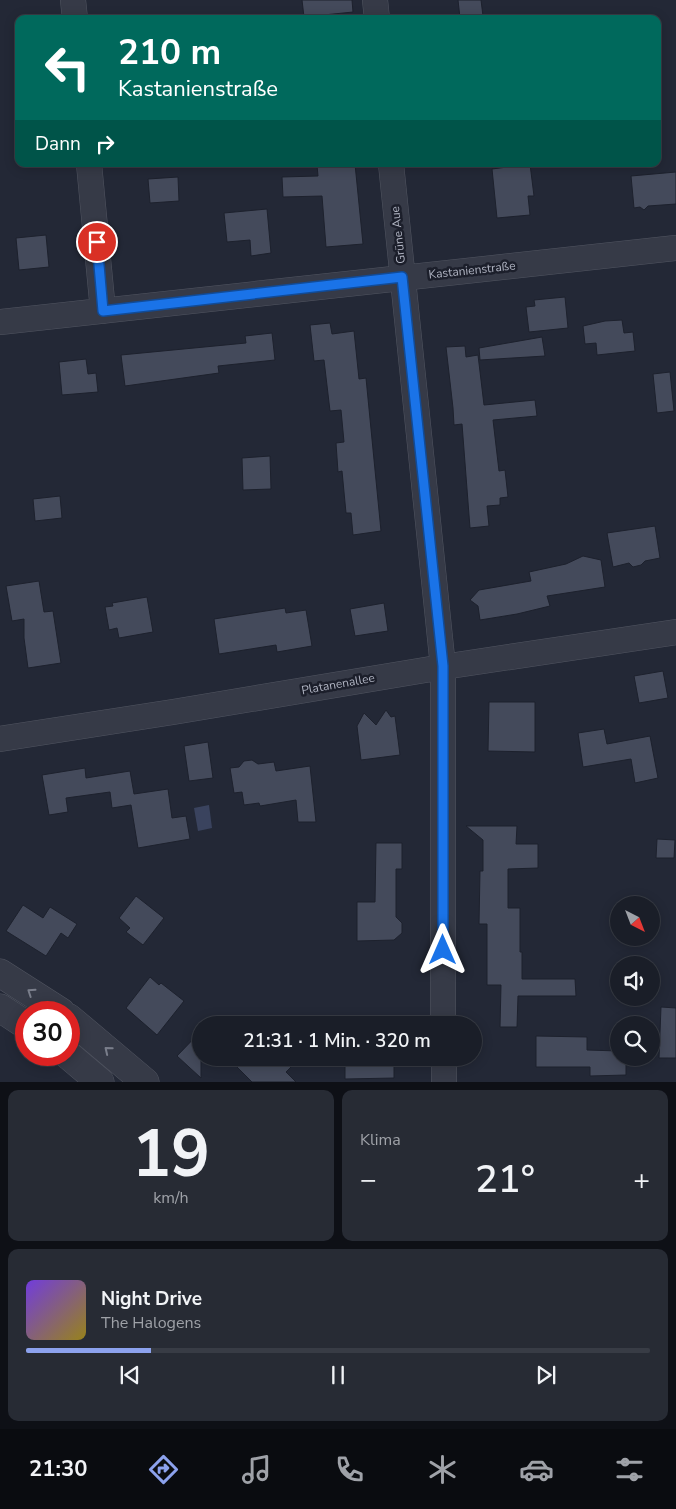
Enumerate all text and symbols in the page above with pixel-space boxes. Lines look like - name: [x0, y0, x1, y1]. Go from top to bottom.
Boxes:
- text: 210 m: [118, 29, 221, 76]
- icon: left: [35, 35, 100, 100]
- text: Kastanienstraße: [118, 74, 278, 104]
- icon: right: [91, 130, 119, 158]
- text: Dann: [35, 131, 81, 157]
- street label: Grüne Aue: [387, 205, 409, 265]
- pin: [76, 221, 118, 263]
- icon: arrive: [83, 228, 111, 256]
- street label: Kastanienstraße: [428, 257, 516, 283]
- street label: Platanenallee: [300, 670, 376, 698]
- north arrow: [610, 896, 660, 946]
- map controls: [610, 896, 660, 1066]
- position arrow: [416, 923, 468, 975]
- button: sound: [610, 956, 660, 1006]
- one-way arrow: [27, 989, 37, 998]
- speed limit sign: 30: [15, 1001, 80, 1066]
- button: search: [610, 1016, 660, 1066]
- text: 21:31 · 1 Min. · 320 m: [243, 1028, 431, 1054]
- one-way arrow: [105, 1047, 114, 1055]
- text: 19: [132, 1110, 210, 1199]
- text: Klima: [360, 1129, 401, 1151]
- text: 21°: [475, 1154, 535, 1205]
- text: −: [360, 1161, 377, 1199]
- text: +: [633, 1161, 650, 1199]
- text: km/h: [153, 1187, 189, 1209]
- text: Night Drive: [101, 1286, 202, 1312]
- text: The Halogens: [101, 1312, 201, 1334]
- icon: previous: [116, 1361, 144, 1389]
- icon: pause: [324, 1361, 352, 1389]
- icon: next: [532, 1361, 560, 1389]
- icon: directions: [146, 1452, 181, 1487]
- icon: music: [239, 1452, 274, 1487]
- icon: phone: [332, 1452, 367, 1487]
- icon: climate: [425, 1452, 460, 1487]
- icon: car: [519, 1452, 554, 1487]
- icon: filters: [612, 1452, 647, 1487]
- text: 21:30: [29, 1454, 87, 1484]

